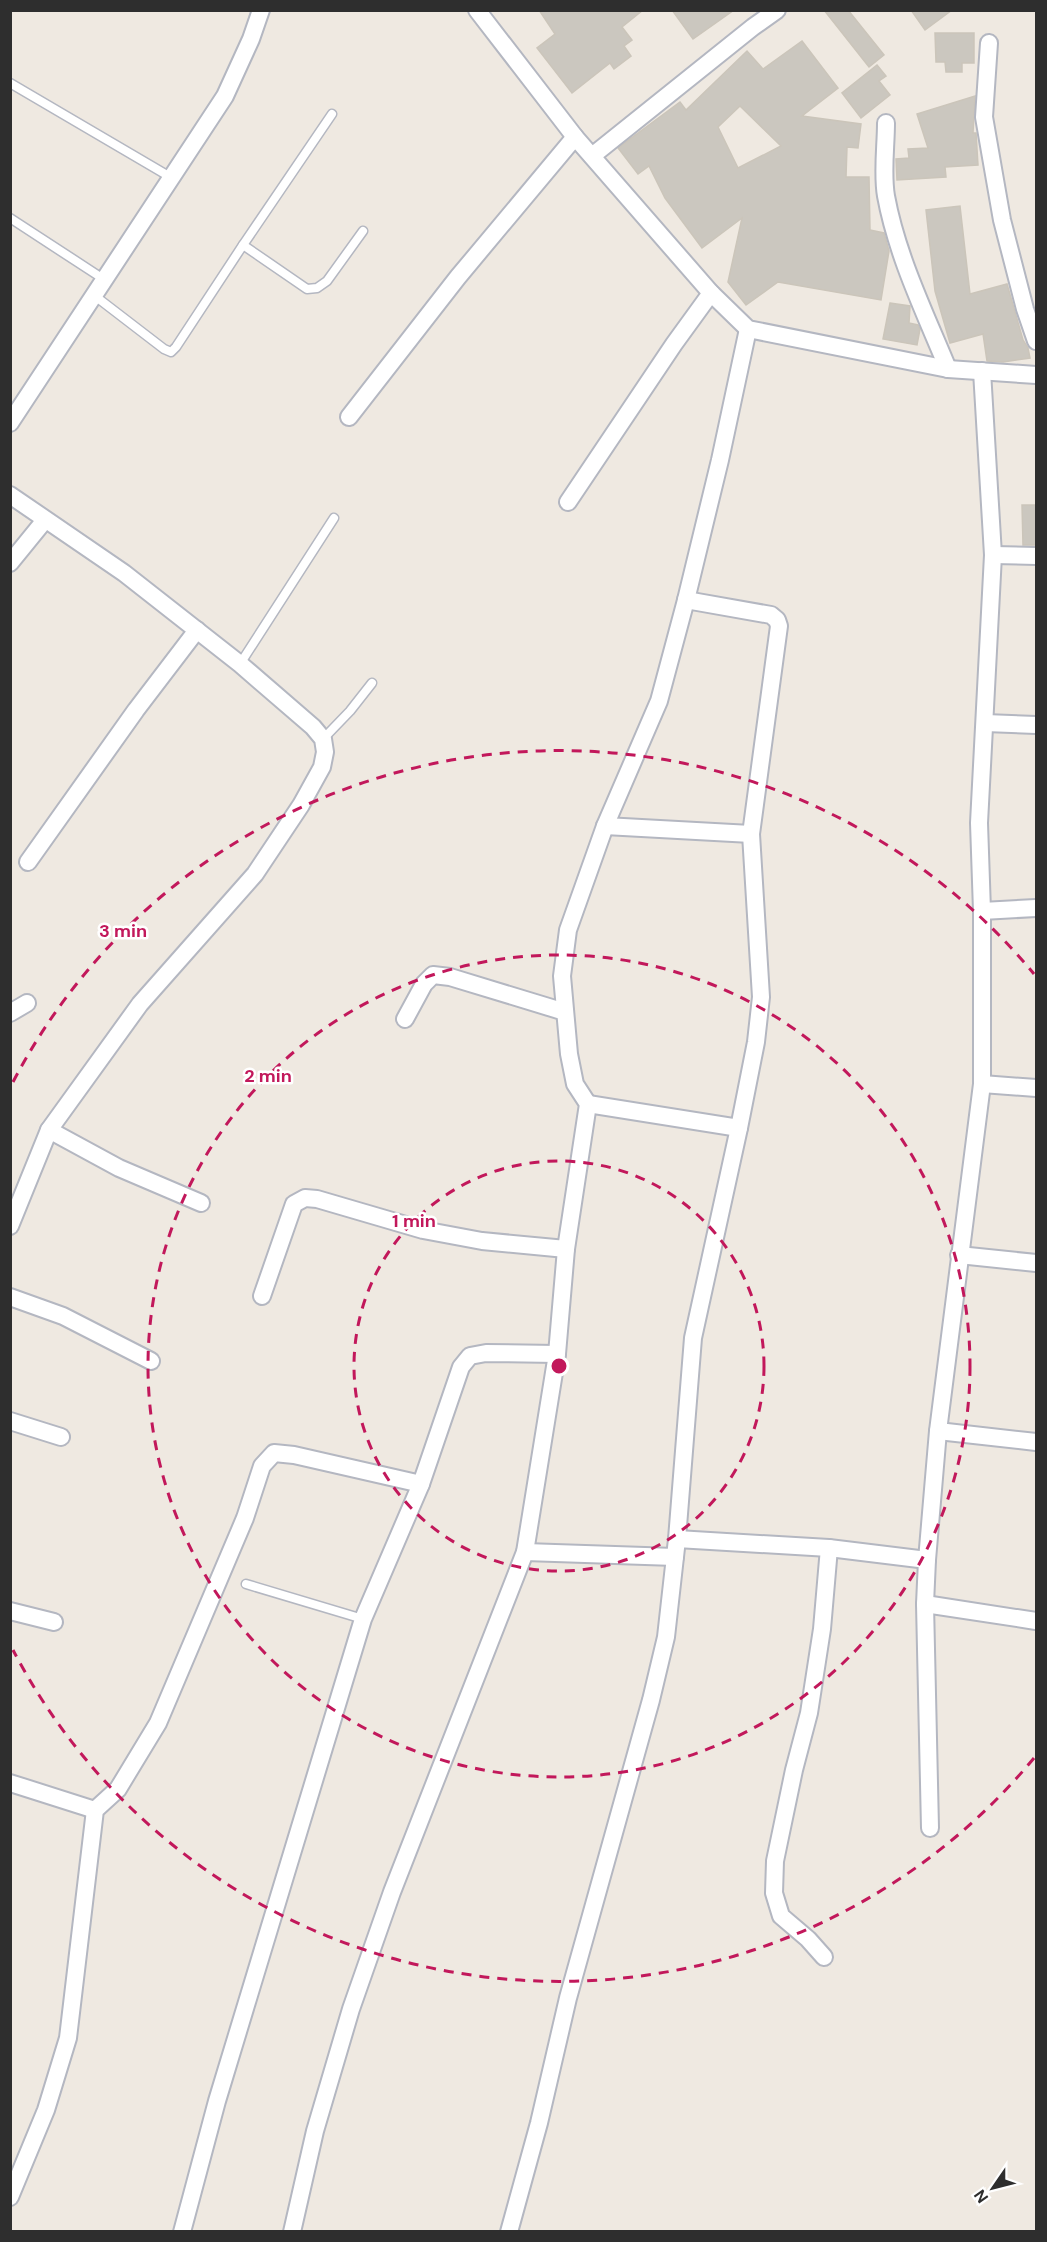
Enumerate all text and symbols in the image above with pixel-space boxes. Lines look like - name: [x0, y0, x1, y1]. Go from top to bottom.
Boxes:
- text: 3 min: [99, 919, 147, 943]
- text: 2 min: [244, 1064, 292, 1088]
- text: 1 min: [392, 1209, 436, 1233]
- centre of rings: [549, 1356, 569, 1376]
- north arrow: [963, 2158, 1023, 2218]
- text: N: [969, 2186, 993, 2207]

